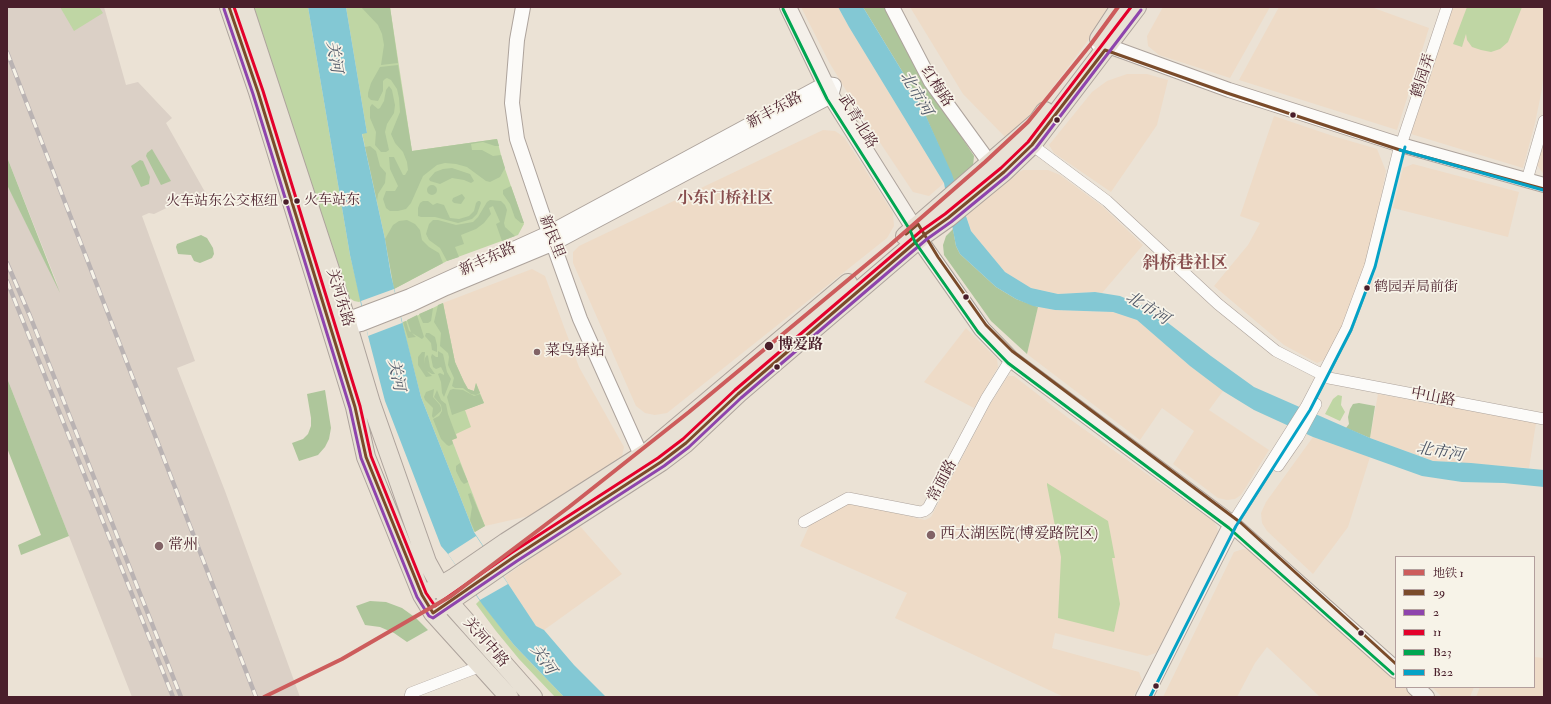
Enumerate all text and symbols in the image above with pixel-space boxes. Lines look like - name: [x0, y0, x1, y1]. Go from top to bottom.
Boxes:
- water label: 关河: [321, 40, 345, 74]
- street label: 鹤园弄: [1408, 52, 1440, 100]
- street label: 红梅路: [916, 63, 956, 111]
- water label: 北市河: [895, 68, 935, 120]
- street label: 新丰东路: [744, 89, 806, 133]
- street label: 武青北路: [834, 92, 880, 152]
- unlabelled marker: [1288, 110, 1298, 120]
- unlabelled marker: [1052, 115, 1062, 125]
- district label: 小东门桥社区: [677, 190, 773, 210]
- place label: 火车站东: [304, 193, 360, 209]
- place label: 火车站东公交枢纽: [166, 194, 278, 210]
- marker: 火车站东: [292, 196, 302, 206]
- marker: 火车站东公交枢纽: [281, 197, 291, 207]
- street label: 新民里: [535, 213, 567, 261]
- street label: 新丰东路: [457, 240, 519, 280]
- district label: 斜桥巷社区: [1143, 254, 1227, 274]
- street label: 关河东路: [322, 267, 356, 329]
- place label: 鹤园弄局前街: [1374, 280, 1458, 296]
- marker: 鹤园弄局前街: [1362, 283, 1372, 293]
- water label: 北市河: [1122, 288, 1172, 330]
- unlabelled marker: [961, 292, 971, 302]
- place label: 博爱路: [778, 337, 823, 355]
- marker: 博爱路: [763, 340, 775, 352]
- place label: 菜鸟驿站: [545, 343, 605, 361]
- marker: 菜鸟驿站: [532, 347, 542, 357]
- water label: 关河: [383, 357, 407, 393]
- unlabelled marker: [772, 362, 782, 372]
- street label: 中山路: [1409, 385, 1457, 411]
- water label: 北市河: [1415, 439, 1465, 467]
- street label: 常面路: [924, 457, 962, 505]
- place label: 西太湖医院(博爱路院区): [940, 526, 1098, 544]
- marker: 西太湖医院(博爱路院区): [925, 529, 937, 541]
- place label: 常州: [168, 537, 198, 555]
- marker: 常州: [153, 540, 165, 552]
- legend: [1395, 556, 1535, 688]
- text: 地铁 1: [1433, 566, 1464, 581]
- text: 29: [1433, 585, 1445, 600]
- text: 2: [1433, 605, 1439, 620]
- street label: 关河中路: [459, 614, 511, 672]
- text: 11: [1433, 625, 1442, 640]
- unlabelled marker: [1356, 628, 1366, 638]
- water label: 关河: [525, 641, 559, 679]
- text: B23: [1433, 645, 1452, 660]
- text: B22: [1433, 665, 1453, 680]
- unlabelled marker: [1151, 681, 1161, 691]

